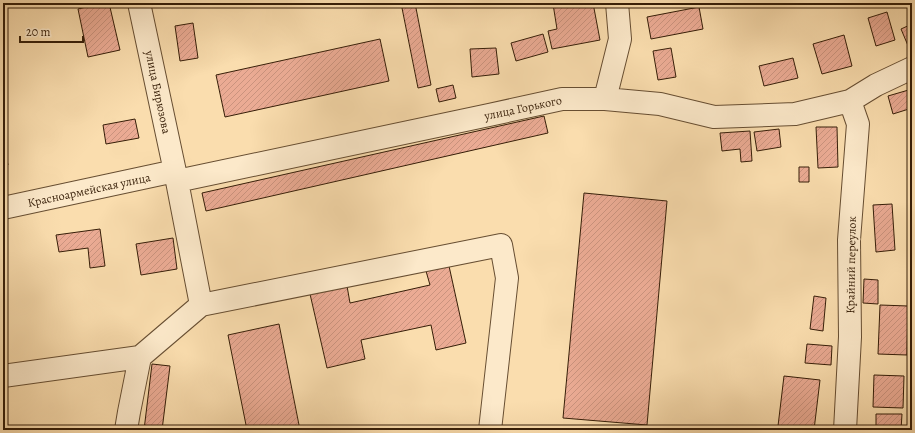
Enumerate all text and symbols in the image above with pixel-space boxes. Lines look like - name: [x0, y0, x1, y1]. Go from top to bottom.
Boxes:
- scale bar: [20, 18, 83, 44]
- text: 20 m: [26, 24, 50, 40]
- street label: улица Бирюзова: [141, 48, 175, 136]
- street label: улица Горького: [482, 92, 563, 124]
- street label: Красноармейская улица: [26, 169, 152, 211]
- street label: Крайний переулок: [842, 216, 860, 314]

